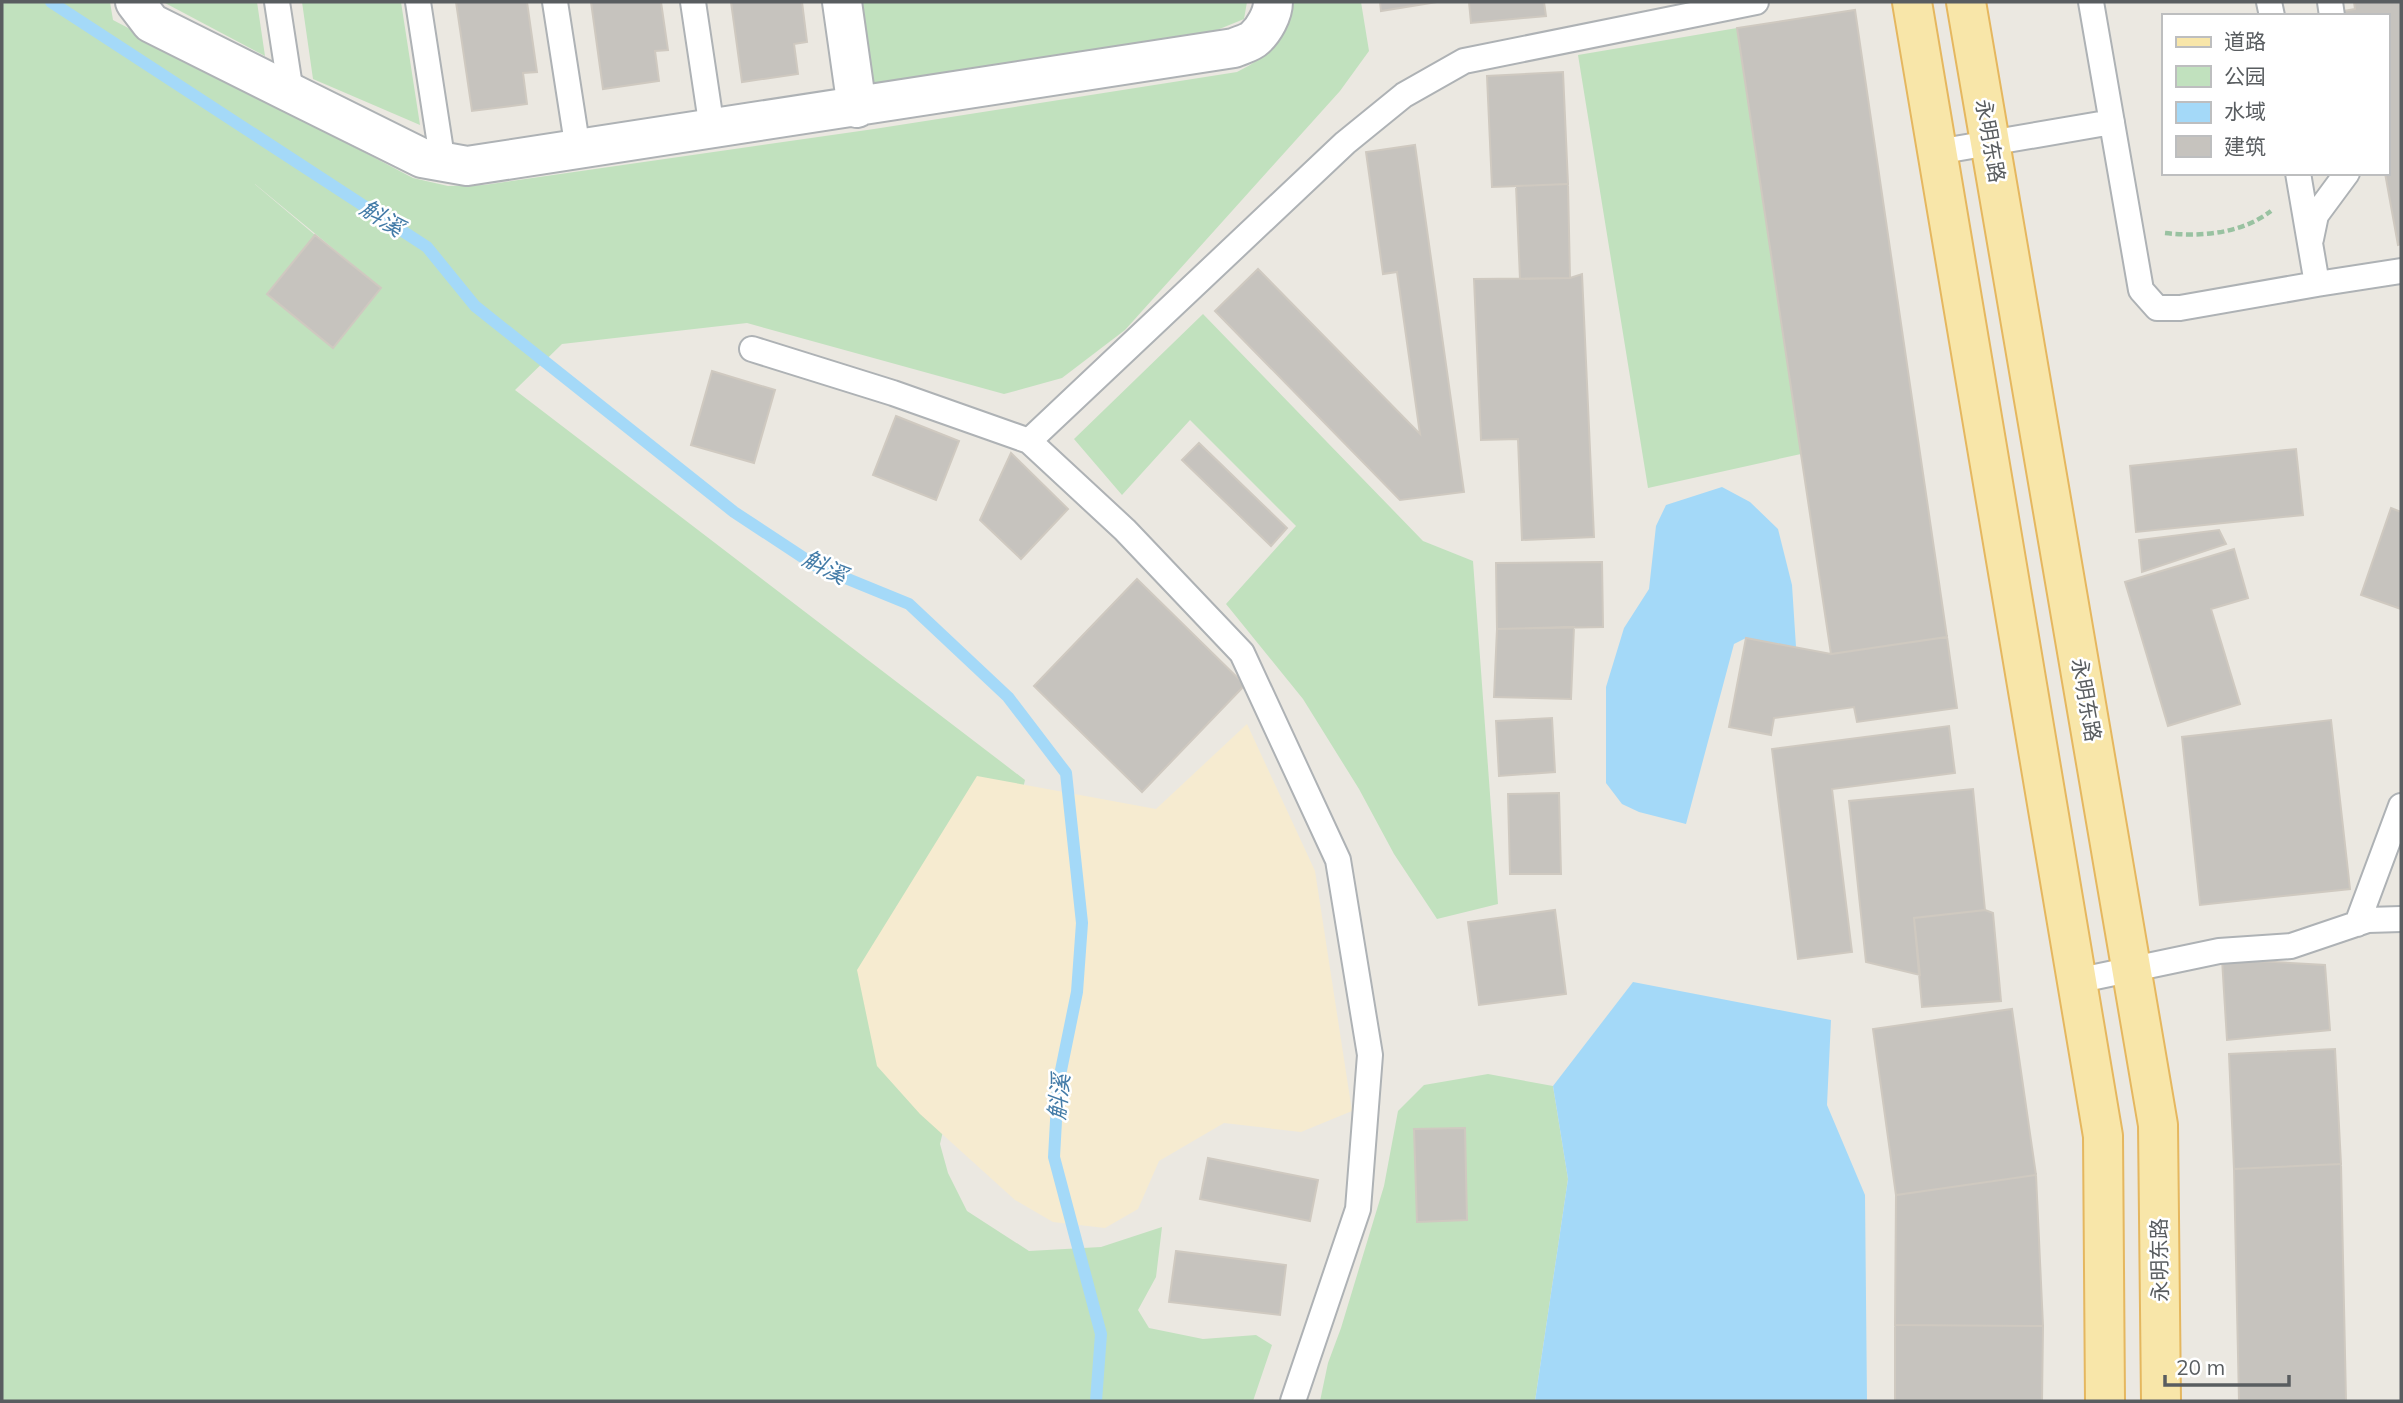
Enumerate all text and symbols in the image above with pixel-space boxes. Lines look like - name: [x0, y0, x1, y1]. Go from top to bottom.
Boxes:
- legend: [2162, 14, 2389, 175]
- text: 道路: [2224, 28, 2266, 54]
- text: 公园: [2224, 63, 2266, 89]
- street label: 永明东路: [1971, 97, 2011, 184]
- text: 水域: [2224, 98, 2266, 124]
- text: 建筑: [2224, 133, 2266, 159]
- water label: 斛溪: [355, 193, 412, 244]
- water label: 斛溪: [798, 543, 855, 591]
- street label: 永明东路: [2067, 656, 2107, 743]
- water label: 斛溪: [1042, 1070, 1076, 1121]
- street label: 永明东路: [2145, 1218, 2173, 1302]
- scale bar: [2165, 1344, 2289, 1388]
- text: 20 m: [2176, 1354, 2225, 1380]

